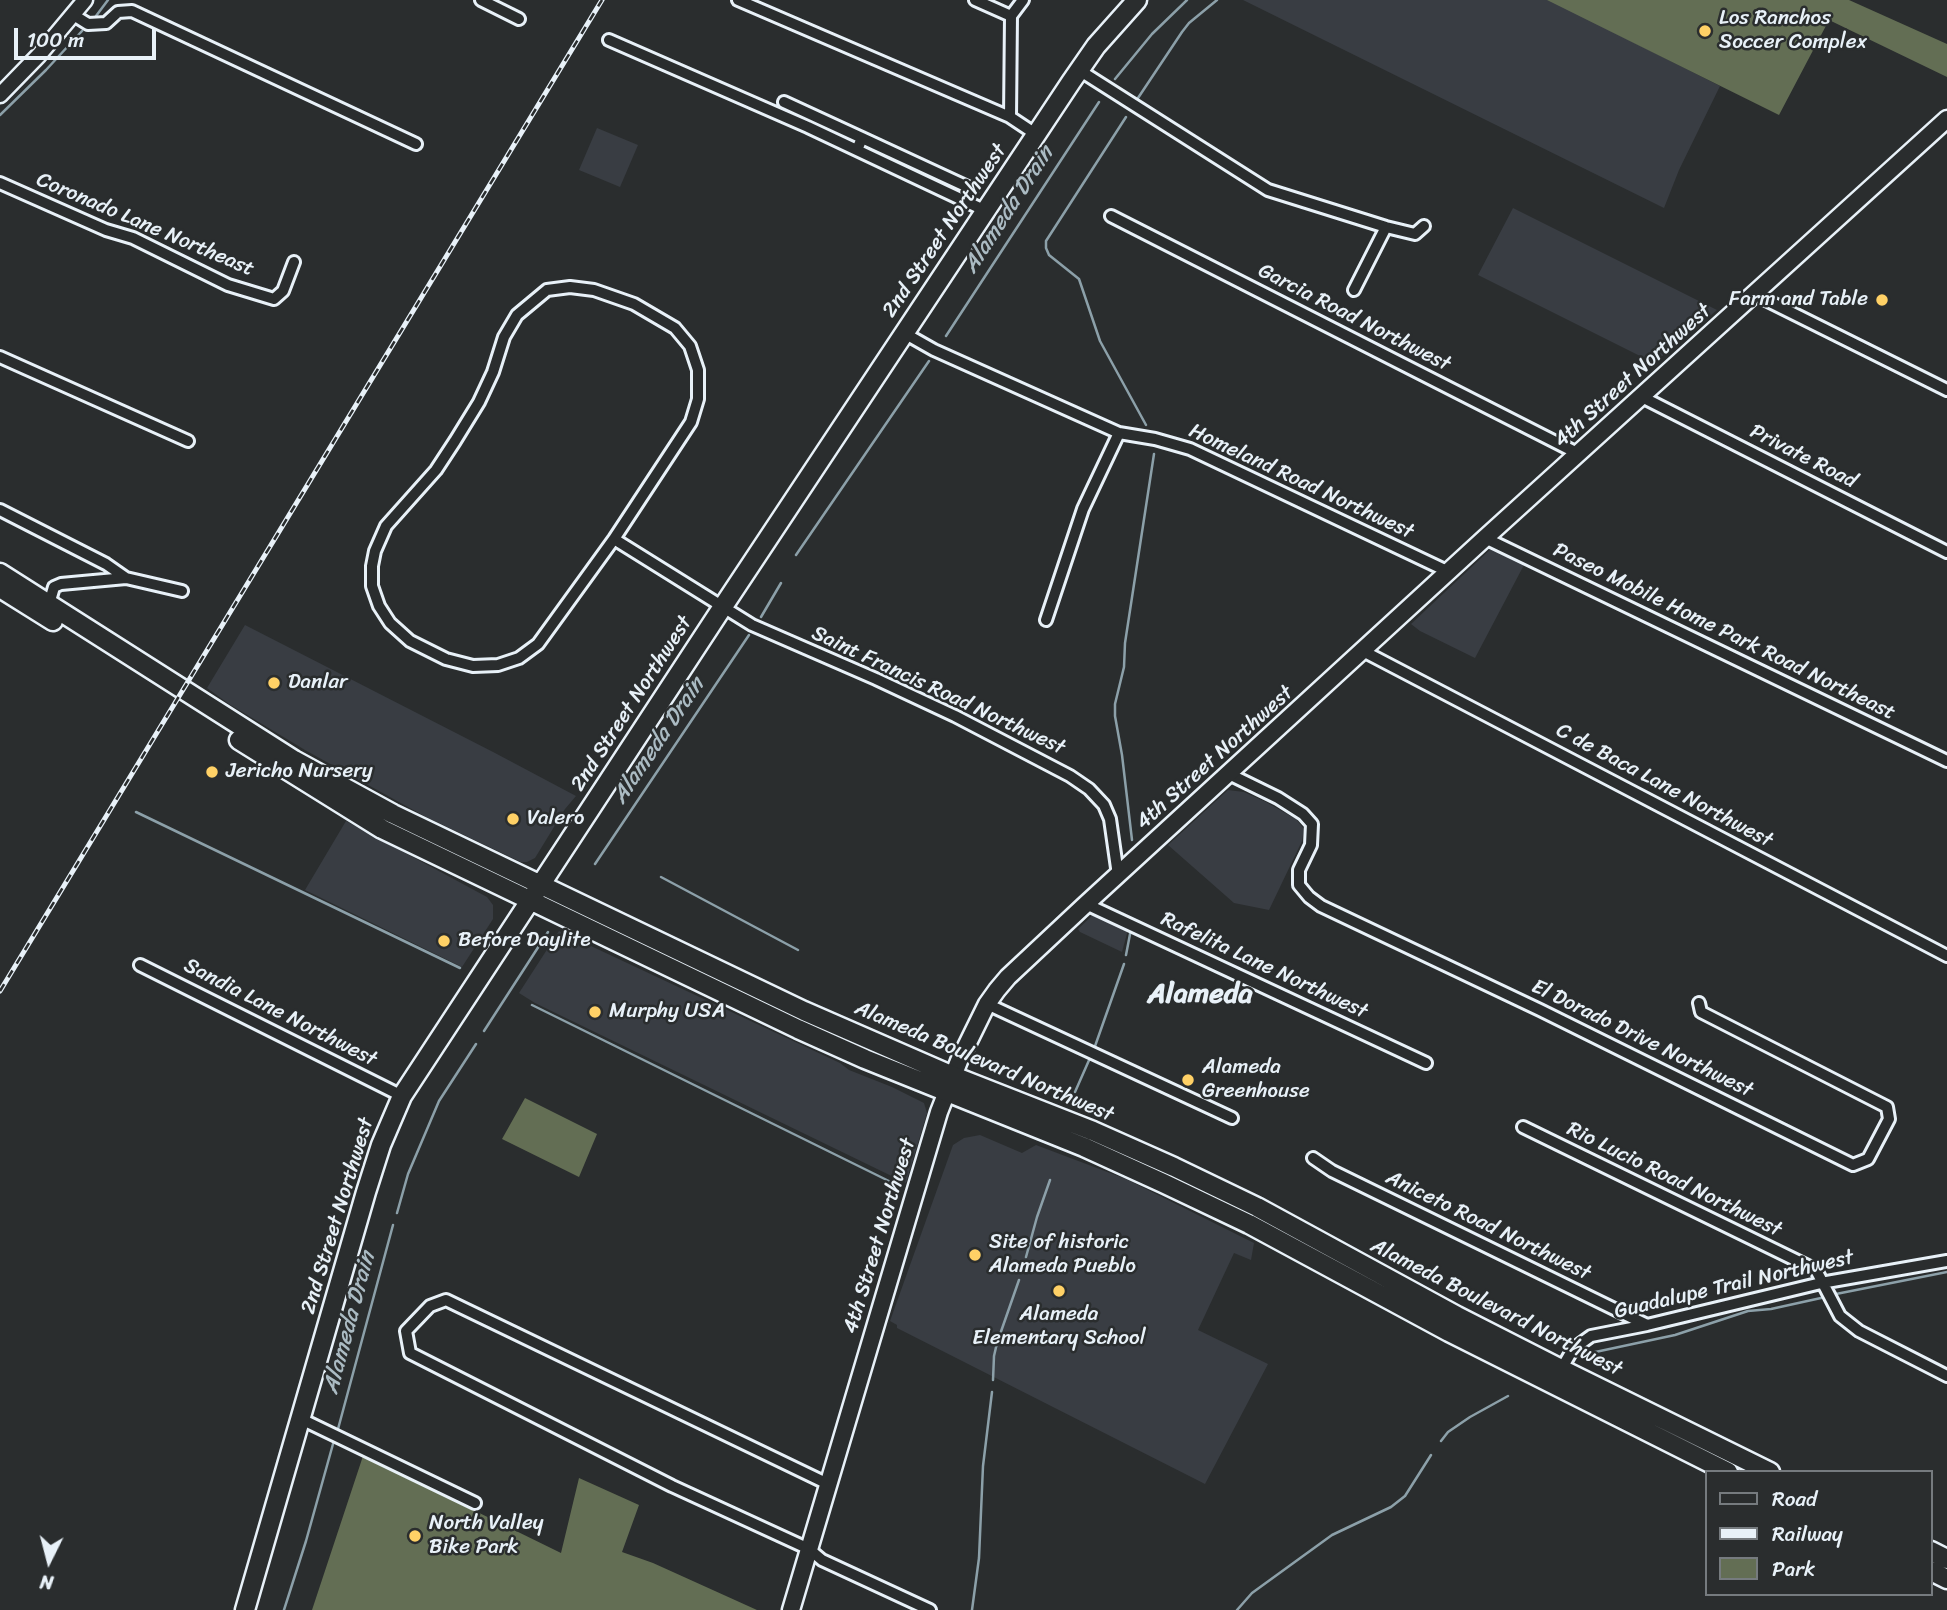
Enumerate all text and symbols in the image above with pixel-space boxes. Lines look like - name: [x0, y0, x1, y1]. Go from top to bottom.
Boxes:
- place label: Los Ranchos Soccer Complex: [1719, 6, 1867, 56]
- scale bar: [18, 14, 159, 58]
- text: 100 m: [27, 21, 84, 59]
- marker: Los Ranchos Soccer Complex: [1697, 23, 1713, 39]
- street label: 2nd Street Northwest: [878, 139, 1012, 323]
- water label: Alameda Drain: [958, 141, 1060, 279]
- street label: Coronado Lane Northeast: [32, 168, 258, 282]
- street label: Garcia Road Northwest: [1254, 259, 1454, 377]
- place label: Farm and Table: [1729, 287, 1868, 313]
- marker: Farm and Table: [1874, 292, 1890, 308]
- street label: 4th Street Northwest: [1549, 299, 1717, 453]
- street label: Homeland Road Northwest: [1185, 419, 1417, 545]
- street label: Private Road: [1745, 419, 1861, 495]
- street label: Paseo Mobile Home Park Road Northeast: [1549, 538, 1899, 726]
- street label: 2nd Street Northwest: [566, 612, 698, 796]
- street label: Saint Francis Road Northwest: [807, 621, 1069, 761]
- place label: Danlar: [288, 670, 348, 696]
- water label: Alameda Drain: [607, 673, 711, 809]
- marker: Danlar: [266, 675, 282, 691]
- street label: 4th Street Northwest: [1131, 681, 1299, 835]
- street label: C de Baca Lane Northwest: [1552, 718, 1776, 854]
- place label: Jericho Nursery: [226, 759, 373, 785]
- marker: Jericho Nursery: [204, 764, 220, 780]
- place label: Valero: [527, 806, 584, 832]
- marker: Valero: [505, 811, 521, 827]
- street label: Rafelita Lane Northwest: [1157, 907, 1371, 1025]
- place label: Before Daylite: [458, 928, 591, 954]
- marker: Before Daylite: [436, 933, 452, 949]
- street label: Sandia Lane Northwest: [179, 953, 381, 1073]
- street label: El Dorado Drive Northwest: [1527, 974, 1757, 1104]
- district label: Alameda: [1147, 978, 1253, 1012]
- street label: Alameda Boulevard Northwest: [851, 996, 1117, 1128]
- place label: Murphy USA: [609, 999, 725, 1025]
- marker: Murphy USA: [587, 1004, 603, 1020]
- place label: Alameda Greenhouse: [1202, 1055, 1310, 1105]
- marker: Alameda Greenhouse: [1180, 1072, 1196, 1088]
- street label: 2nd Street Northwest: [296, 1115, 380, 1317]
- street label: Rio Lucio Road Northwest: [1563, 1117, 1785, 1243]
- street label: 4th Street Northwest: [838, 1135, 922, 1337]
- street label: Aniceto Road Northwest: [1382, 1165, 1594, 1287]
- place label: Site of historic Alameda Pueblo: [989, 1230, 1136, 1280]
- street label: Alameda Boulevard Northwest: [1366, 1234, 1626, 1382]
- street label: Guadalupe Trail Northwest: [1612, 1245, 1856, 1325]
- marker: Site of historic Alameda Pueblo: [967, 1247, 983, 1263]
- water label: Alameda Drain: [318, 1249, 382, 1397]
- marker: Alameda Elementary School: [1051, 1283, 1067, 1299]
- place label: Alameda Elementary School: [972, 1302, 1146, 1352]
- legend: [1706, 1470, 1933, 1596]
- text: Road: [1772, 1480, 1817, 1518]
- place label: North Valley Bike Park: [429, 1511, 544, 1561]
- text: Railway: [1772, 1515, 1843, 1553]
- north arrow: [14, 1526, 84, 1596]
- marker: North Valley Bike Park: [407, 1528, 423, 1544]
- text: Park: [1772, 1550, 1815, 1588]
- text: N: [38, 1565, 55, 1599]

